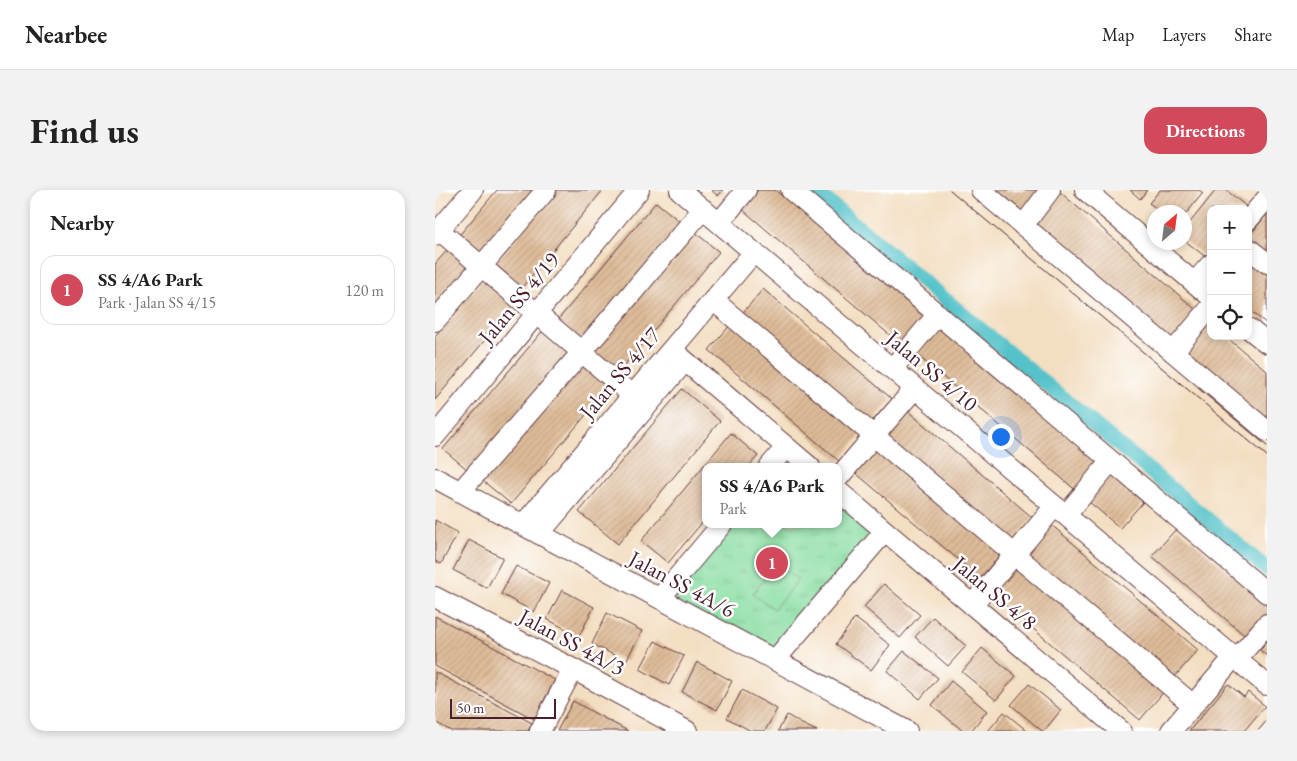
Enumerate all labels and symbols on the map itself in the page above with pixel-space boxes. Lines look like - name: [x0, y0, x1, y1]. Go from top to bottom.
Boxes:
- north arrow: [1147, 205, 1192, 250]
- street label: Jalan SS 4/19: [471, 246, 566, 352]
- street label: Jalan SS 4/17: [572, 321, 667, 427]
- street label: Jalan SS 4/10: [878, 323, 984, 418]
- your location: [988, 424, 1014, 450]
- street label: Jalan SS 4A/6: [622, 543, 741, 624]
- pin: 1: [756, 544, 788, 582]
- street label: Jalan SS 4/8: [945, 548, 1043, 637]
- street label: Jalan SS 4A/3: [512, 601, 630, 682]
- scale bar: [450, 696, 556, 719]

